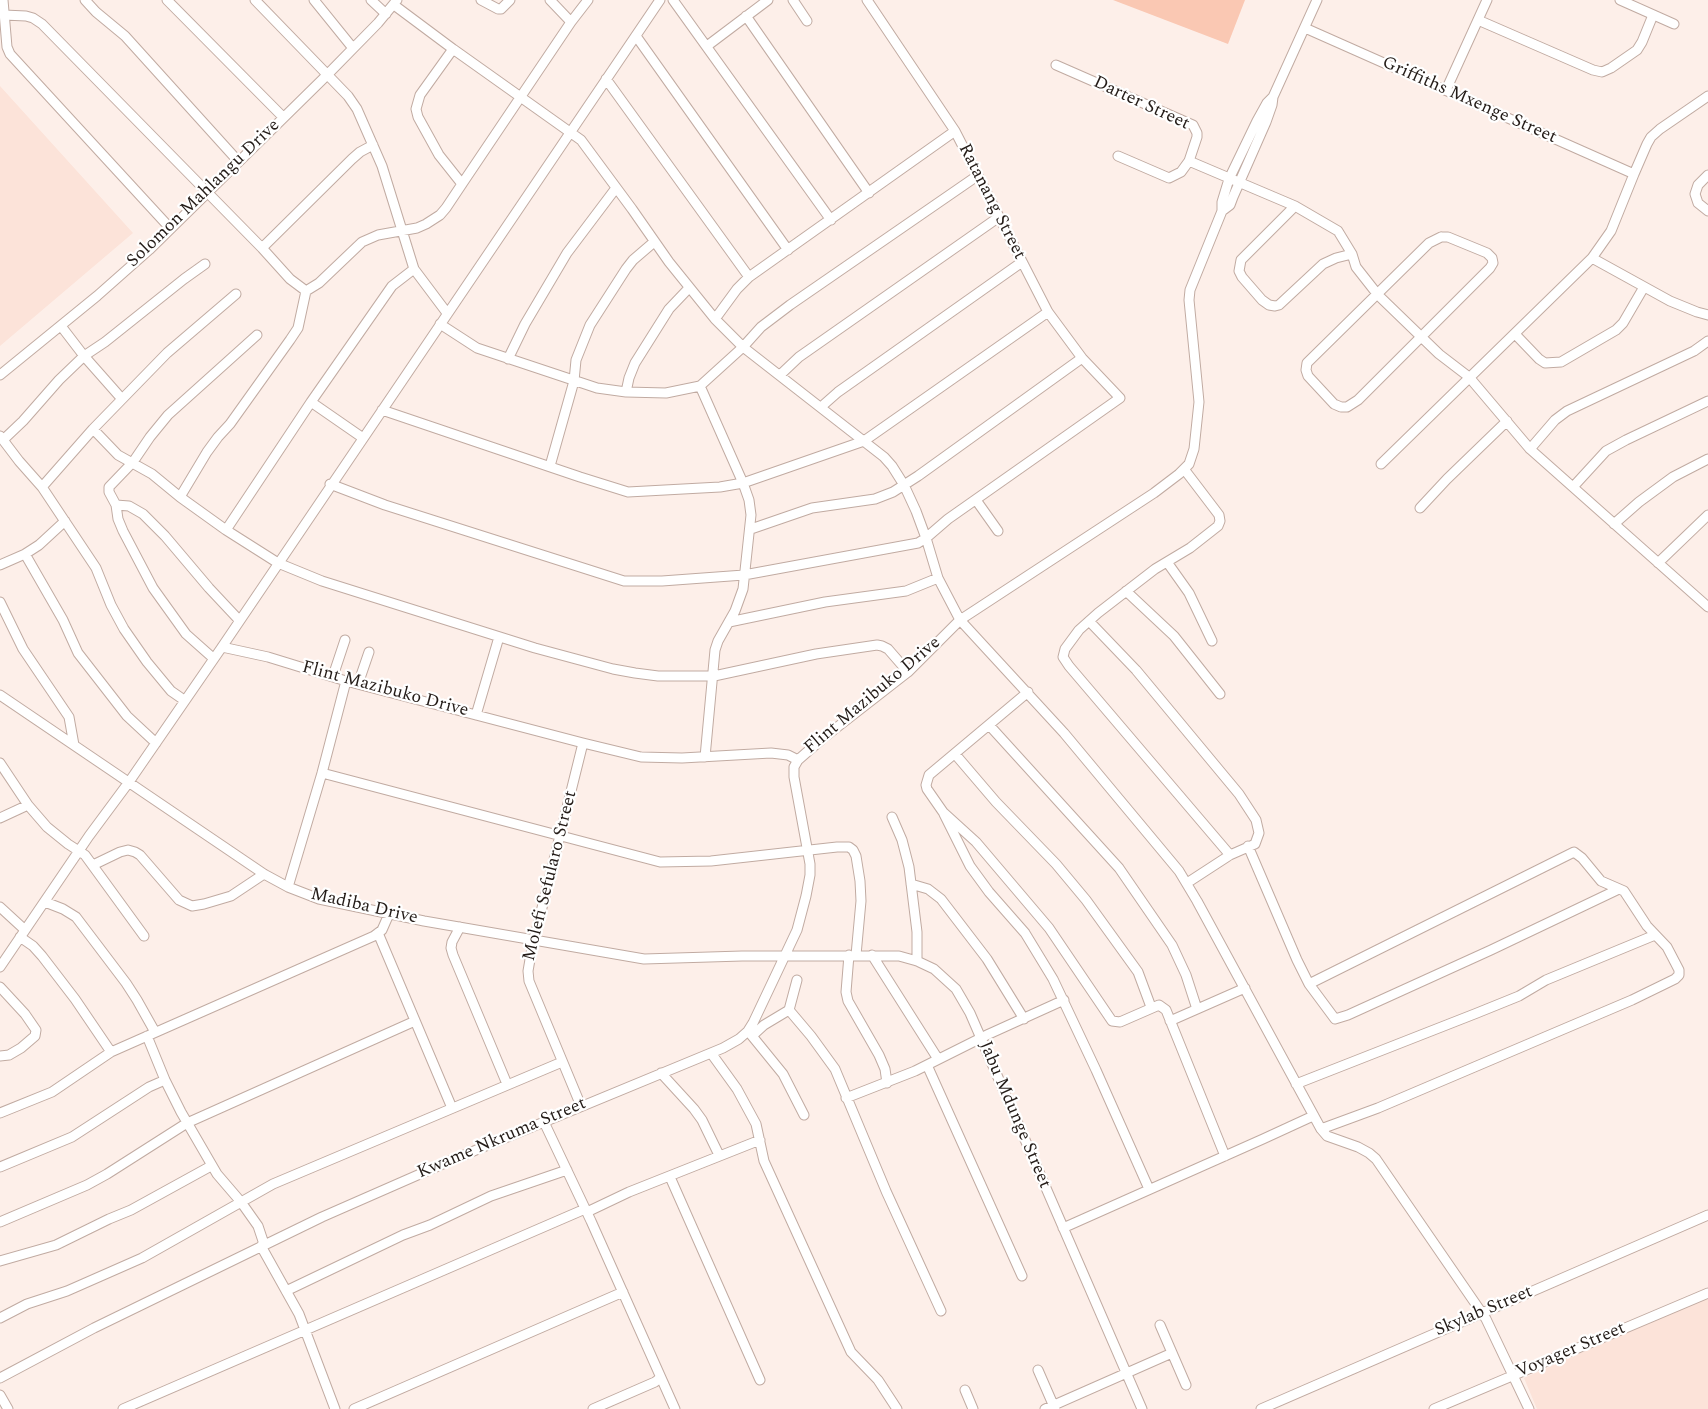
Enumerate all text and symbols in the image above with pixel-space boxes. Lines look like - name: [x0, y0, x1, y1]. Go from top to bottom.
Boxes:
- street label: Griffiths Mxenge Street: [1378, 53, 1560, 149]
- street label: Darter Street: [1089, 72, 1193, 136]
- street label: Solomon Mahlangu Drive: [123, 115, 285, 273]
- street label: Ratanang Street: [953, 140, 1029, 264]
- street label: Flint Mazibuko Drive: [800, 633, 946, 759]
- street label: Flint Mazibuko Drive: [299, 657, 471, 723]
- street label: Molefi Sefularo Street: [519, 789, 583, 963]
- street label: Madiba Drive: [308, 884, 420, 930]
- street label: Jabu Mdunge Street: [973, 1038, 1055, 1192]
- street label: Kwame Nkruma Street: [414, 1094, 590, 1184]
- street label: Skylab Street: [1432, 1282, 1536, 1342]
- street label: Voyager Street: [1513, 1318, 1629, 1384]

